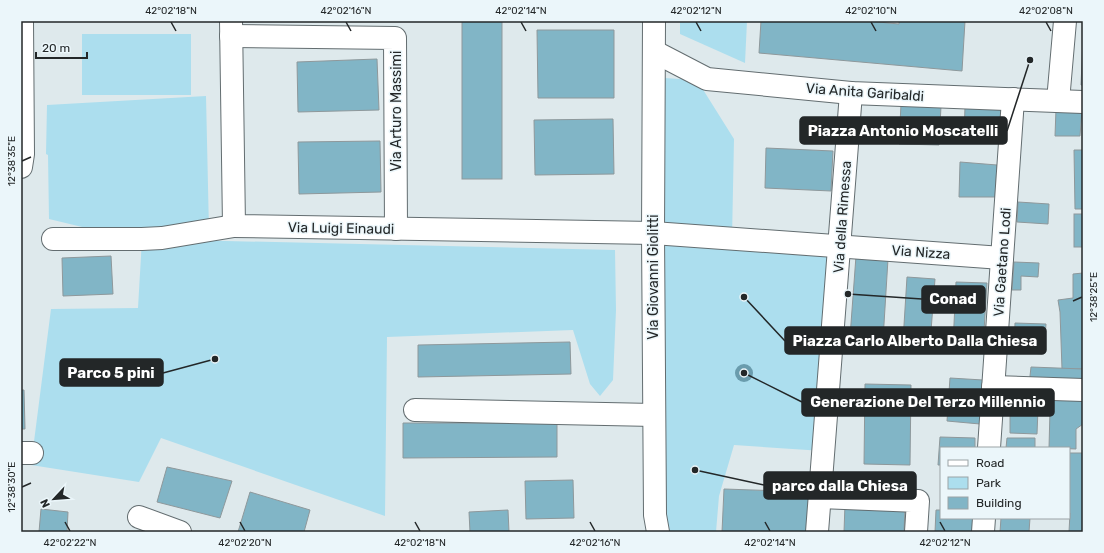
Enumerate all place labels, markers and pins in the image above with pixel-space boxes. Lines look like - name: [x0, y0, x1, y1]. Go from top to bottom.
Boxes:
- callout: Piazza Antonio Moscatelli: [800, 117, 1007, 144]
- callout: Conad: [922, 286, 985, 313]
- callout: Piazza Carlo Alberto Dalla Chiesa: [785, 327, 1046, 354]
- callout: Parco 5 pini: [60, 359, 163, 386]
- callout: Generazione Del Terzo Millennio: [802, 389, 1054, 416]
- callout: parco dalla Chiesa: [764, 472, 916, 499]

